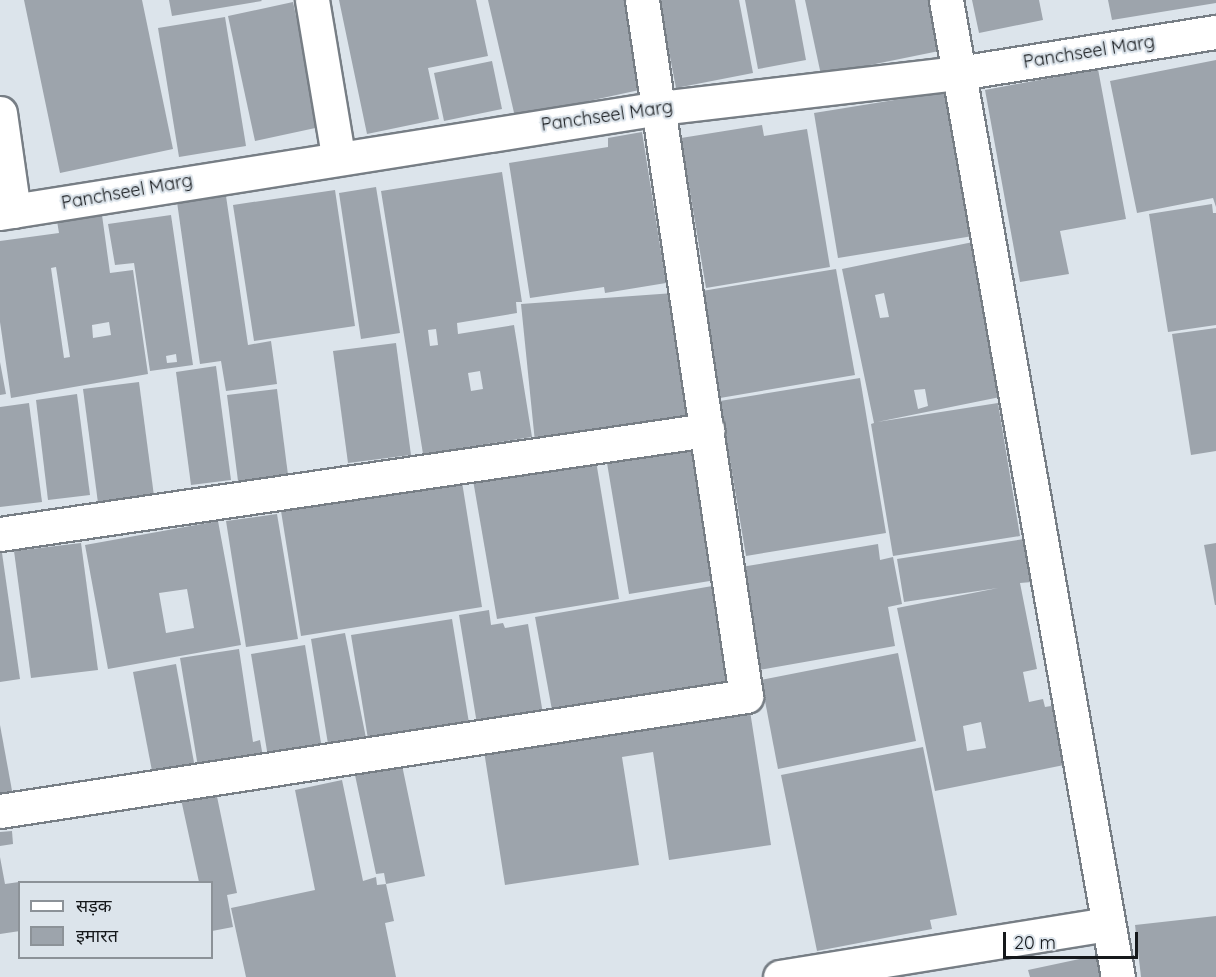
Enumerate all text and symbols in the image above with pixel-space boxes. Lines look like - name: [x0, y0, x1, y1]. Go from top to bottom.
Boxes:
- street label: Panchseel Marg: [1022, 31, 1156, 73]
- street label: Panchseel Marg: [540, 96, 674, 136]
- street label: Panchseel Marg: [60, 170, 194, 214]
- legend: [18, 881, 213, 959]
- text: सड़क: [76, 894, 112, 917]
- scale bar: [1006, 920, 1141, 958]
- text: इमारत: [76, 924, 118, 947]
- text: 20 m: [1014, 931, 1056, 954]

